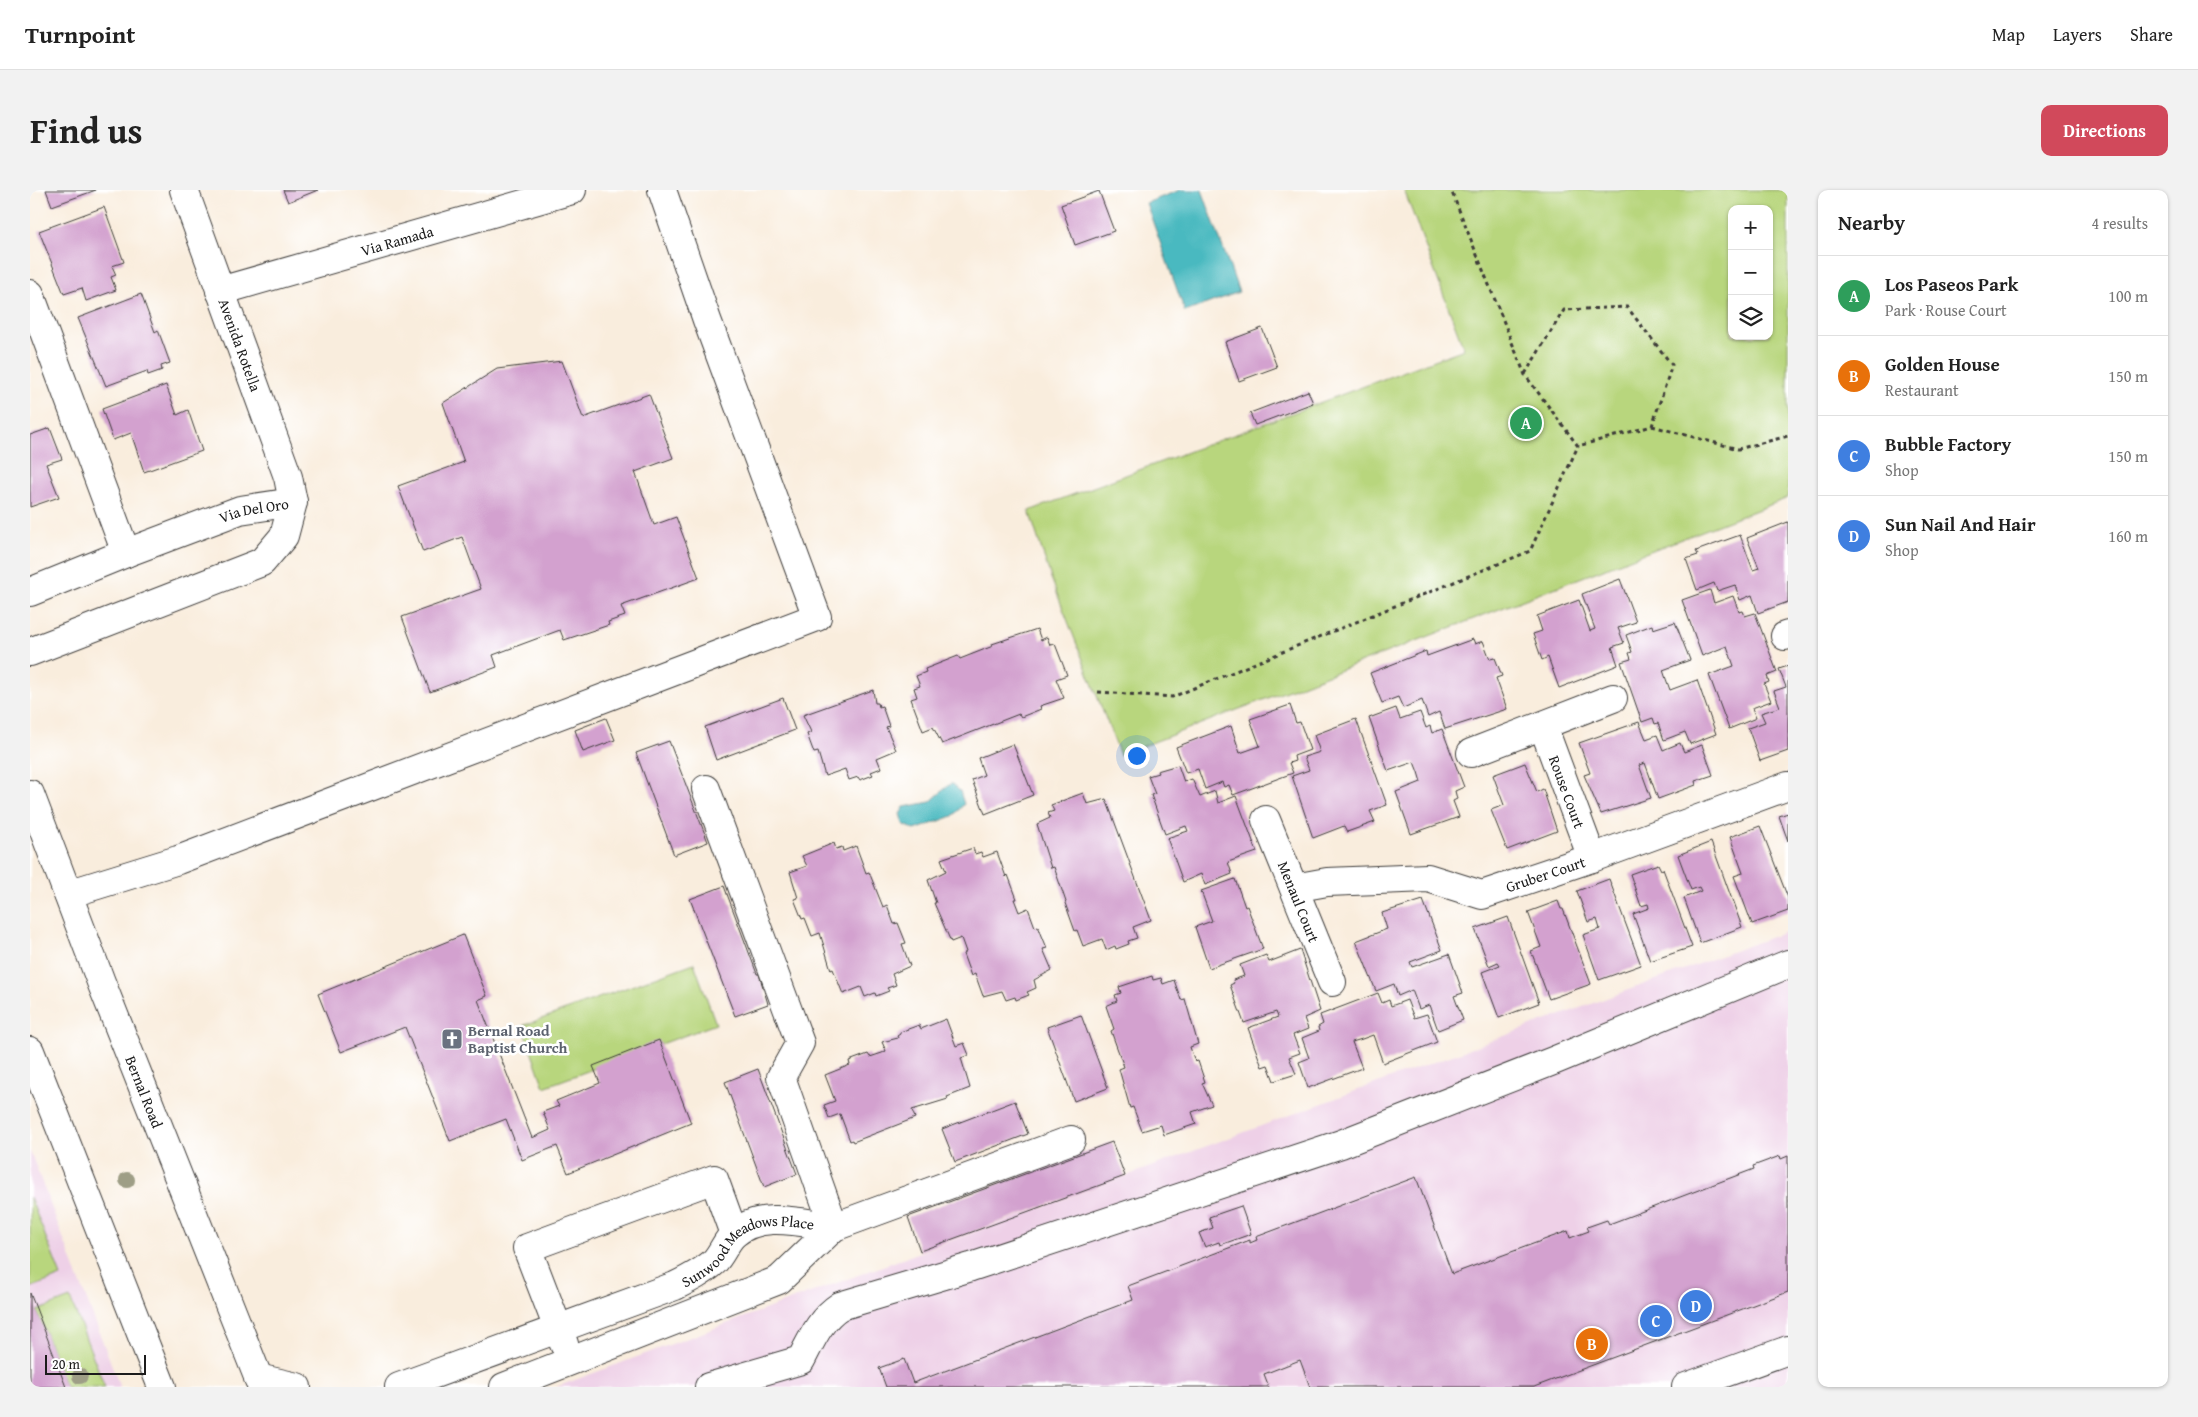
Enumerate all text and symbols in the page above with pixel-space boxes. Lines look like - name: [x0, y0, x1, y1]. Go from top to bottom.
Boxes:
- text: Turnpoint: [25, 17, 135, 52]
- text: Map: [1992, 21, 2025, 48]
- text: Layers: [2053, 21, 2102, 48]
- text: Share: [2130, 21, 2173, 48]
- text: Find us: [30, 105, 143, 156]
- button: Directions: [2041, 105, 2168, 156]
- map controls: [1728, 205, 1773, 340]
- button: +: [1728, 205, 1773, 250]
- text: Nearby: [1838, 207, 1905, 238]
- text: 4 results: [2091, 211, 2148, 235]
- street label: Via Ramada: [358, 220, 436, 261]
- button: −: [1728, 250, 1773, 295]
- text: Los Paseos Park: [1885, 270, 2018, 298]
- text: A: [1849, 284, 1859, 308]
- text: 100 m: [2108, 284, 2148, 308]
- button: layers: [1728, 295, 1773, 340]
- street label: Avenida Rotella: [213, 296, 267, 394]
- text: Park · Rouse Court: [1885, 298, 2007, 322]
- text: Golden House: [1885, 350, 2000, 378]
- text: B: [1849, 364, 1859, 388]
- text: 150 m: [2108, 364, 2148, 388]
- text: Restaurant: [1885, 378, 1959, 402]
- pin: A: [1510, 404, 1542, 442]
- text: Bubble Factory: [1885, 430, 2011, 458]
- text: C: [1849, 444, 1859, 468]
- text: 150 m: [2108, 444, 2148, 468]
- text: Shop: [1885, 458, 1919, 482]
- street label: Via Del Oro: [216, 492, 290, 528]
- text: Sun Nail And Hair: [1885, 510, 2036, 538]
- text: D: [1849, 524, 1859, 548]
- text: 160 m: [2108, 524, 2148, 548]
- text: Shop: [1885, 538, 1919, 562]
- your location: [1124, 743, 1150, 769]
- street label: Rouse Court: [1544, 752, 1591, 832]
- street label: Gruber Court: [1503, 850, 1589, 897]
- street label: Menaul Court: [1273, 858, 1325, 946]
- place label: Bernal Road Baptist Church: [468, 1020, 568, 1058]
- church icon: Bernal Road Baptist Church: [440, 1027, 464, 1051]
- street label: Bernal Road: [121, 1052, 168, 1131]
- street label: Sunwood Meadows Place: [677, 1209, 816, 1292]
- pin: D: [1680, 1287, 1712, 1325]
- pin: C: [1640, 1302, 1672, 1340]
- pin: B: [1576, 1325, 1608, 1363]
- scale bar: [45, 1352, 146, 1375]
- text: 20 m: [52, 1354, 80, 1374]

